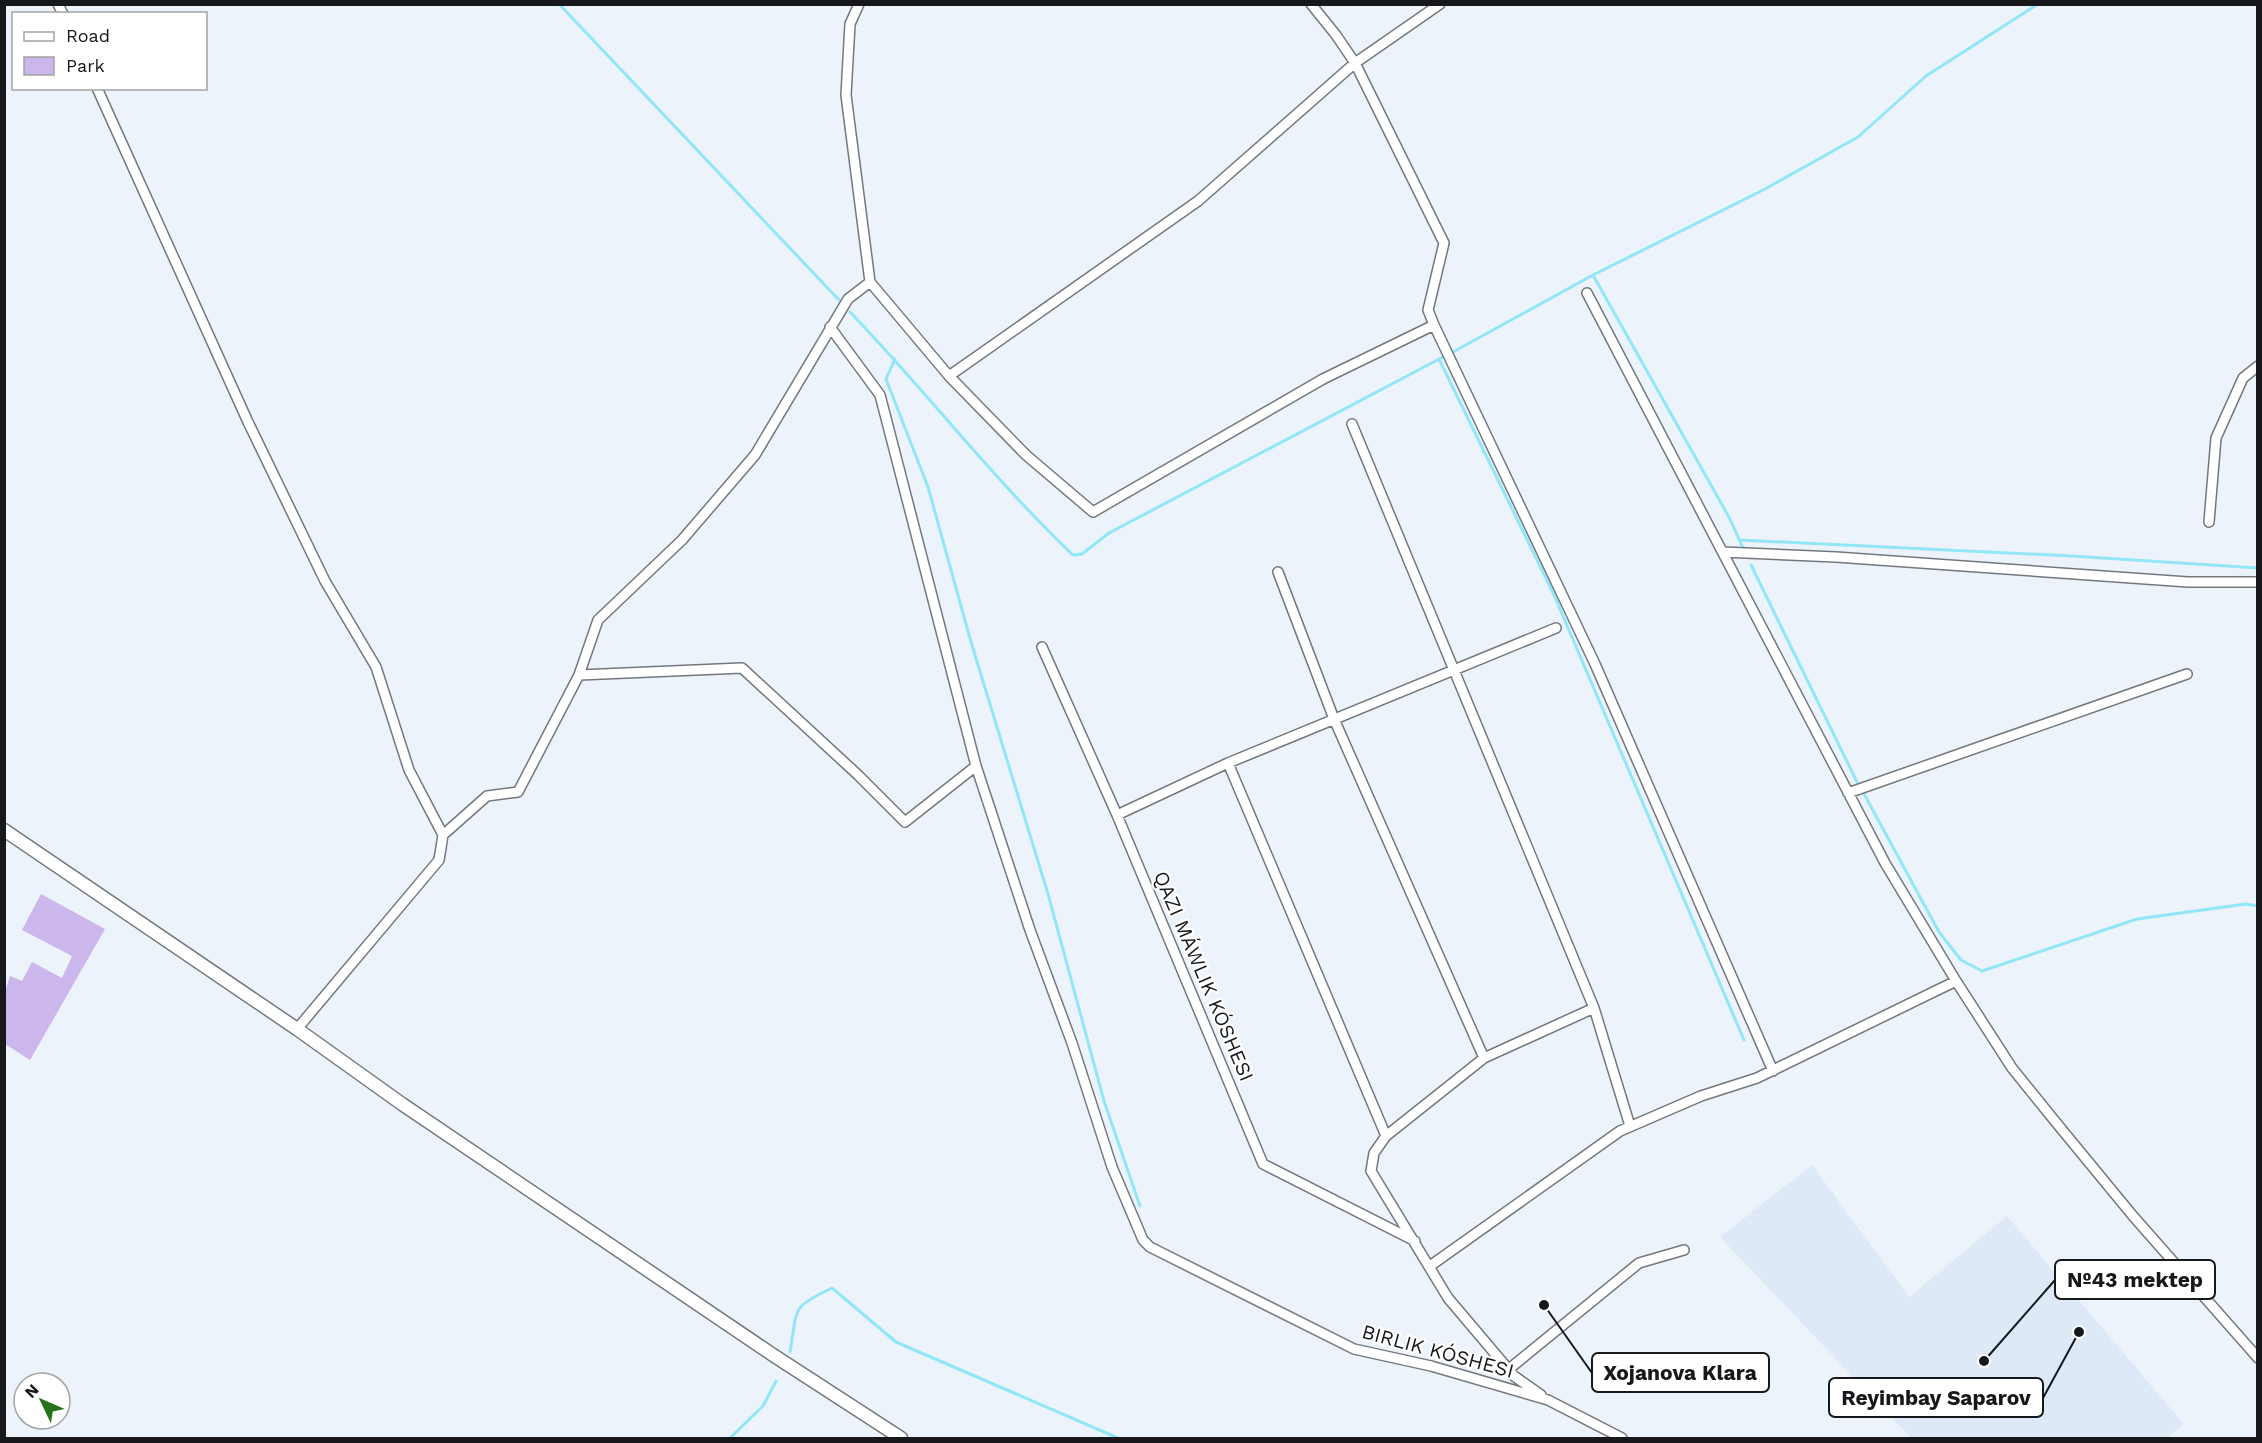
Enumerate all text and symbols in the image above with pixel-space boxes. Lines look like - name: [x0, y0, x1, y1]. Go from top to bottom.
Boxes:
- legend: [12, 12, 207, 90]
- text: Road: [66, 25, 110, 46]
- text: Park: [66, 55, 105, 76]
- street label: QAZI MÁWLIK KÓSHESI: [1149, 867, 1259, 1085]
- callout: №43 mektep: [2055, 1260, 2215, 1299]
- text: №43 mektep: [2067, 1267, 2203, 1292]
- street label: BIRLIK KÓSHESI: [1359, 1319, 1517, 1383]
- callout: Xojanova Klara: [1592, 1353, 1769, 1392]
- text: Xojanova Klara: [1603, 1360, 1758, 1385]
- north arrow: [12, 1371, 72, 1431]
- callout: Reyimbay Saparov: [1829, 1378, 2043, 1417]
- text: N: [21, 1380, 43, 1402]
- text: Reyimbay Saparov: [1841, 1385, 2031, 1410]

